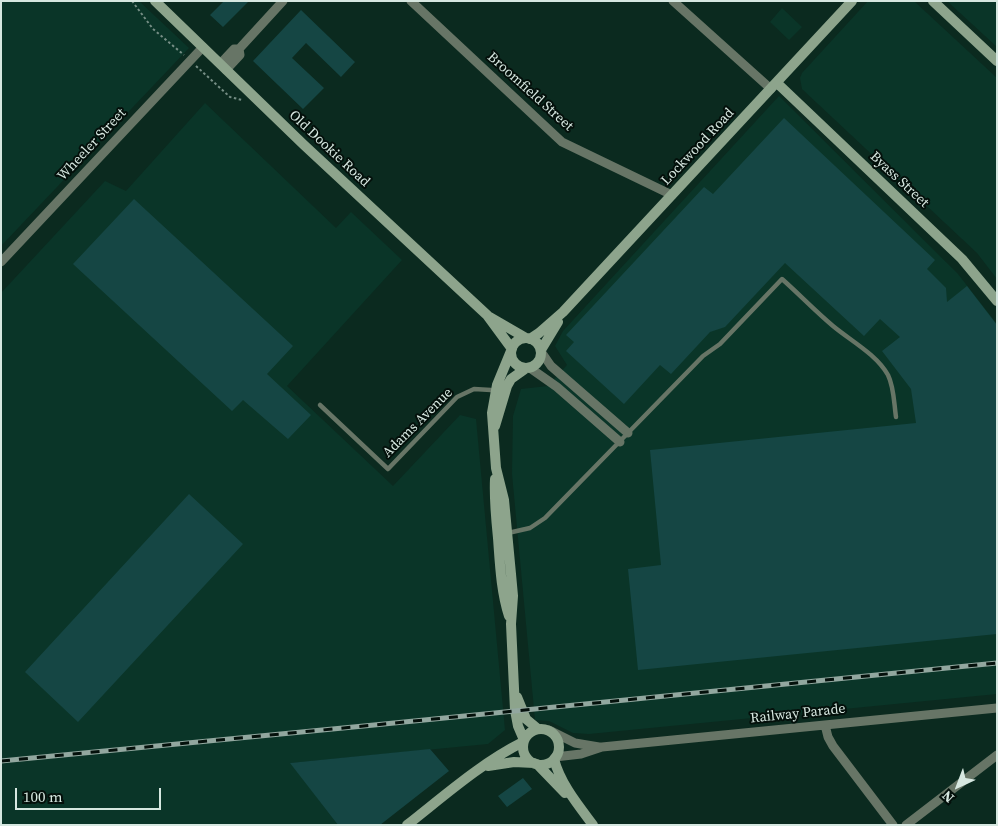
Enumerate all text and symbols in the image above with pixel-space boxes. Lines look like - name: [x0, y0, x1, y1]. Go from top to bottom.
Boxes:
- street label: Broomfield Street: [484, 49, 576, 135]
- street label: Wheeler Street: [54, 105, 130, 185]
- street label: Lockwood Road: [658, 105, 738, 189]
- street label: Old Dookie Road: [285, 107, 373, 191]
- street label: Byass Street: [866, 149, 932, 211]
- street label: Adams Avenue: [380, 385, 456, 461]
- street label: Railway Parade: [750, 701, 846, 727]
- north arrow: [933, 761, 983, 811]
- scale bar: [18, 778, 164, 810]
- text: 100 m: [23, 786, 63, 807]
- text: N: [937, 786, 958, 808]

